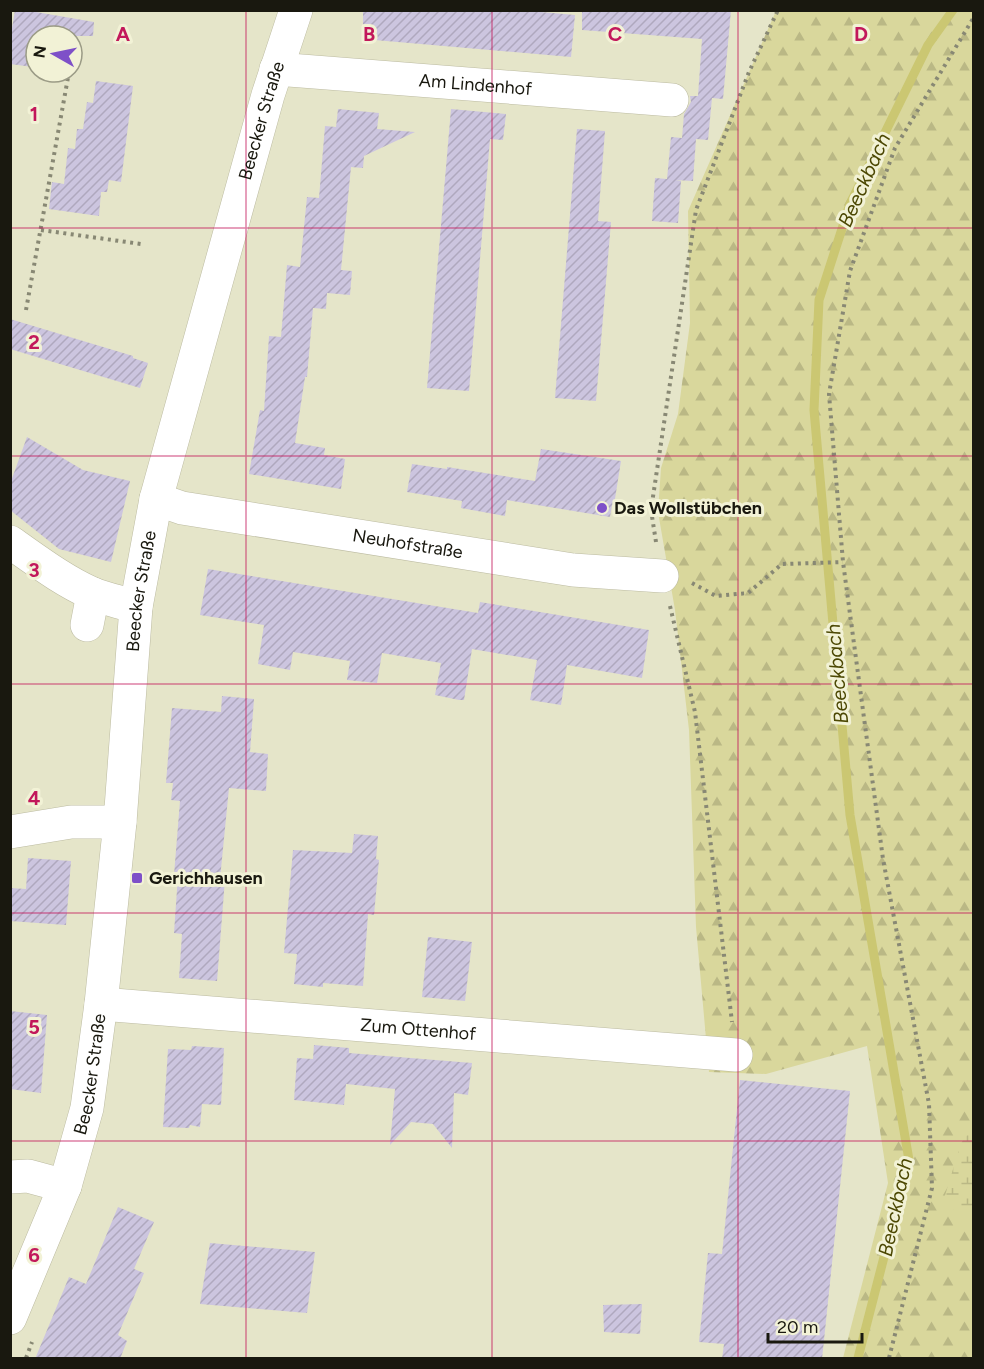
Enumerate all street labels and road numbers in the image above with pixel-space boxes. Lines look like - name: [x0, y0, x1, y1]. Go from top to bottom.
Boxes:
- street label: Beecker Straße: [234, 59, 289, 183]
- street label: Am Lindenhof: [418, 69, 533, 100]
- street label: Neuhofstraße: [351, 524, 465, 563]
- street label: Beecker Straße: [122, 528, 161, 652]
- street label: Beecker Straße: [69, 1012, 111, 1137]
- street label: Zum Ottenhof: [359, 1014, 477, 1045]

